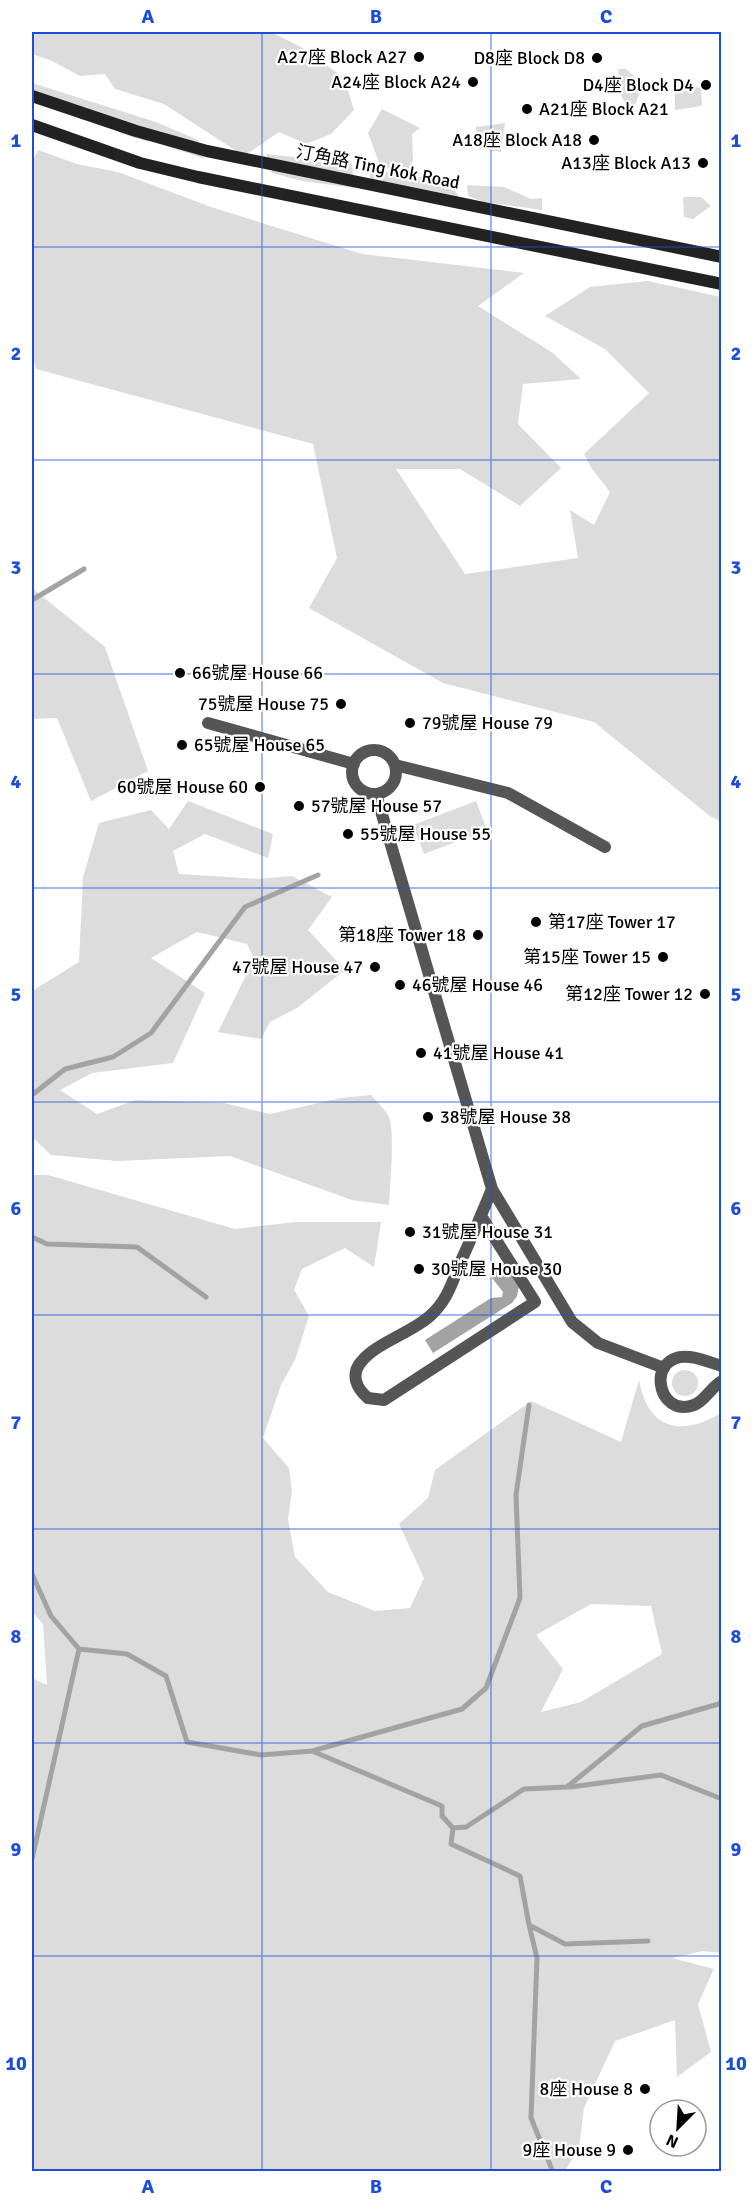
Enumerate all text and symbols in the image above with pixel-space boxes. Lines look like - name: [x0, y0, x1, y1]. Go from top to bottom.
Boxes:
- text: A: [142, 4, 155, 29]
- text: B: [370, 4, 382, 29]
- text: C: [600, 4, 612, 29]
- place label: A27座 Block A27: [277, 46, 407, 68]
- place label: D8座 Block D8: [473, 47, 585, 69]
- marker: A27座 Block A27: [412, 50, 426, 64]
- marker: D8座 Block D8: [590, 51, 604, 65]
- place label: A24座 Block A24: [331, 71, 461, 93]
- place label: D4座 Block D4: [582, 74, 694, 96]
- marker: A24座 Block A24: [466, 75, 480, 89]
- marker: D4座 Block D4: [699, 78, 713, 92]
- place label: A21座 Block A21: [539, 98, 669, 120]
- marker: A21座 Block A21: [520, 102, 534, 116]
- text: 1: [11, 128, 22, 153]
- text: 1: [731, 128, 742, 153]
- place label: A18座 Block A18: [452, 129, 582, 151]
- marker: A18座 Block A18: [587, 133, 601, 147]
- street label: 汀角路 Ting Kok Road: [294, 140, 462, 194]
- place label: A13座 Block A13: [561, 152, 691, 174]
- marker: A13座 Block A13: [696, 156, 710, 170]
- text: 2: [11, 341, 21, 366]
- text: 2: [731, 341, 741, 366]
- text: 3: [11, 555, 21, 580]
- text: 3: [731, 555, 741, 580]
- place label: 66號屋 House 66: [192, 662, 323, 684]
- marker: 66號屋 House 66: [173, 666, 187, 680]
- place label: 75號屋 House 75: [198, 693, 329, 715]
- marker: 75號屋 House 75: [334, 697, 348, 711]
- place label: 79號屋 House 79: [422, 712, 553, 734]
- marker: 79號屋 House 79: [403, 716, 417, 730]
- place label: 65號屋 House 65: [194, 734, 325, 756]
- marker: 65號屋 House 65: [175, 738, 189, 752]
- text: 4: [11, 769, 22, 794]
- text: 4: [731, 769, 742, 794]
- place label: 60號屋 House 60: [117, 776, 248, 798]
- marker: 60號屋 House 60: [253, 780, 267, 794]
- place label: 57號屋 House 57: [311, 795, 442, 817]
- marker: 57號屋 House 57: [292, 799, 306, 813]
- place label: 55號屋 House 55: [360, 823, 491, 845]
- marker: 55號屋 House 55: [341, 827, 355, 841]
- place label: 第17座 Tower 17: [548, 911, 676, 933]
- marker: 第17座 Tower 17: [529, 915, 543, 929]
- place label: 第18座 Tower 18: [338, 924, 466, 946]
- marker: 第18座 Tower 18: [471, 928, 485, 942]
- place label: 第15座 Tower 15: [523, 946, 651, 968]
- marker: 第15座 Tower 15: [656, 950, 670, 964]
- place label: 47號屋 House 47: [232, 956, 363, 978]
- marker: 47號屋 House 47: [368, 960, 382, 974]
- place label: 46號屋 House 46: [412, 974, 543, 996]
- marker: 46號屋 House 46: [393, 978, 407, 992]
- text: 5: [11, 982, 21, 1007]
- text: 5: [731, 982, 741, 1007]
- place label: 第12座 Tower 12: [565, 983, 693, 1005]
- marker: 第12座 Tower 12: [698, 987, 712, 1001]
- place label: 41號屋 House 41: [433, 1042, 564, 1064]
- marker: 41號屋 House 41: [414, 1046, 428, 1060]
- place label: 38號屋 House 38: [440, 1106, 571, 1128]
- marker: 38號屋 House 38: [421, 1110, 435, 1124]
- text: 6: [11, 1196, 22, 1221]
- text: 6: [731, 1196, 742, 1221]
- place label: 31號屋 House 31: [422, 1221, 553, 1243]
- marker: 31號屋 House 31: [403, 1225, 417, 1239]
- place label: 30號屋 House 30: [431, 1258, 562, 1280]
- marker: 30號屋 House 30: [412, 1262, 426, 1276]
- text: 7: [11, 1410, 22, 1435]
- text: 7: [731, 1410, 742, 1435]
- text: 8: [11, 1624, 22, 1649]
- text: 8: [731, 1624, 742, 1649]
- text: 9: [11, 1837, 22, 1862]
- text: 9: [731, 1837, 742, 1862]
- text: 10: [5, 2051, 27, 2076]
- text: 10: [725, 2051, 747, 2076]
- place label: 8座 House 8: [539, 2078, 633, 2100]
- marker: 8座 House 8: [638, 2082, 652, 2096]
- north arrow: [648, 2098, 708, 2158]
- text: N: [663, 2129, 681, 2152]
- place label: 9座 House 9: [522, 2139, 616, 2161]
- marker: 9座 House 9: [621, 2143, 635, 2157]
- text: A: [142, 2174, 155, 2199]
- text: B: [370, 2174, 382, 2199]
- text: C: [600, 2174, 612, 2199]

